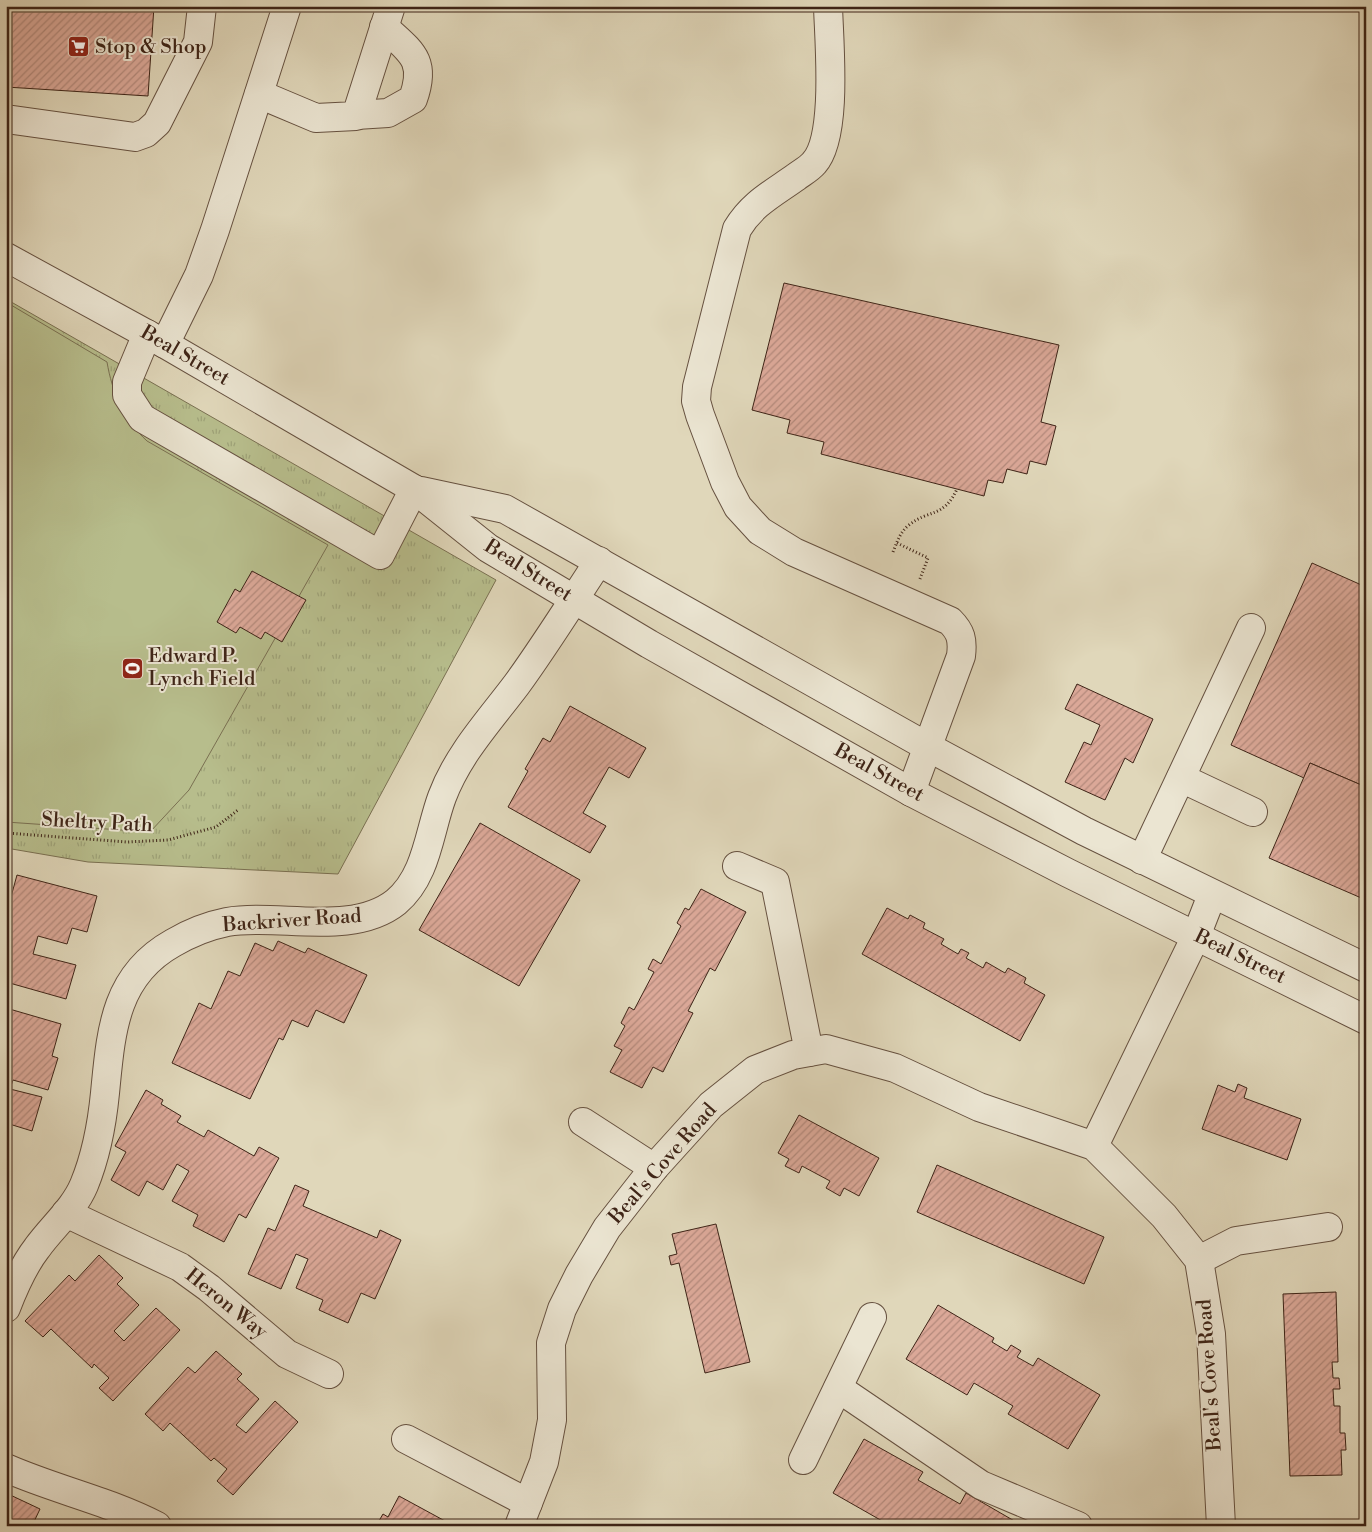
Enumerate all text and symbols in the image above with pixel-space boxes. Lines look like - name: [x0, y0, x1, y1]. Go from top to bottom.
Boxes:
- supermarket icon: Stop & Shop: [67, 35, 91, 59]
- place label: Stop & Shop: [95, 35, 207, 60]
- street label: Beal Street: [135, 320, 234, 391]
- street label: Beal Street: [479, 534, 576, 608]
- place label: Edward P. Lynch Field: [148, 644, 256, 692]
- sports icon: Edward P. Lynch Field: [120, 656, 144, 680]
- street label: Beal Street: [829, 738, 928, 808]
- street label: Sheltry Path: [41, 808, 154, 838]
- street label: Backriver Road: [221, 904, 363, 938]
- street label: Beal Street: [1189, 924, 1290, 990]
- street label: Beal's Cove Road: [603, 1098, 723, 1230]
- street label: Heron Way: [180, 1263, 272, 1345]
- street label: Beal's Cove Road: [1192, 1297, 1228, 1453]

